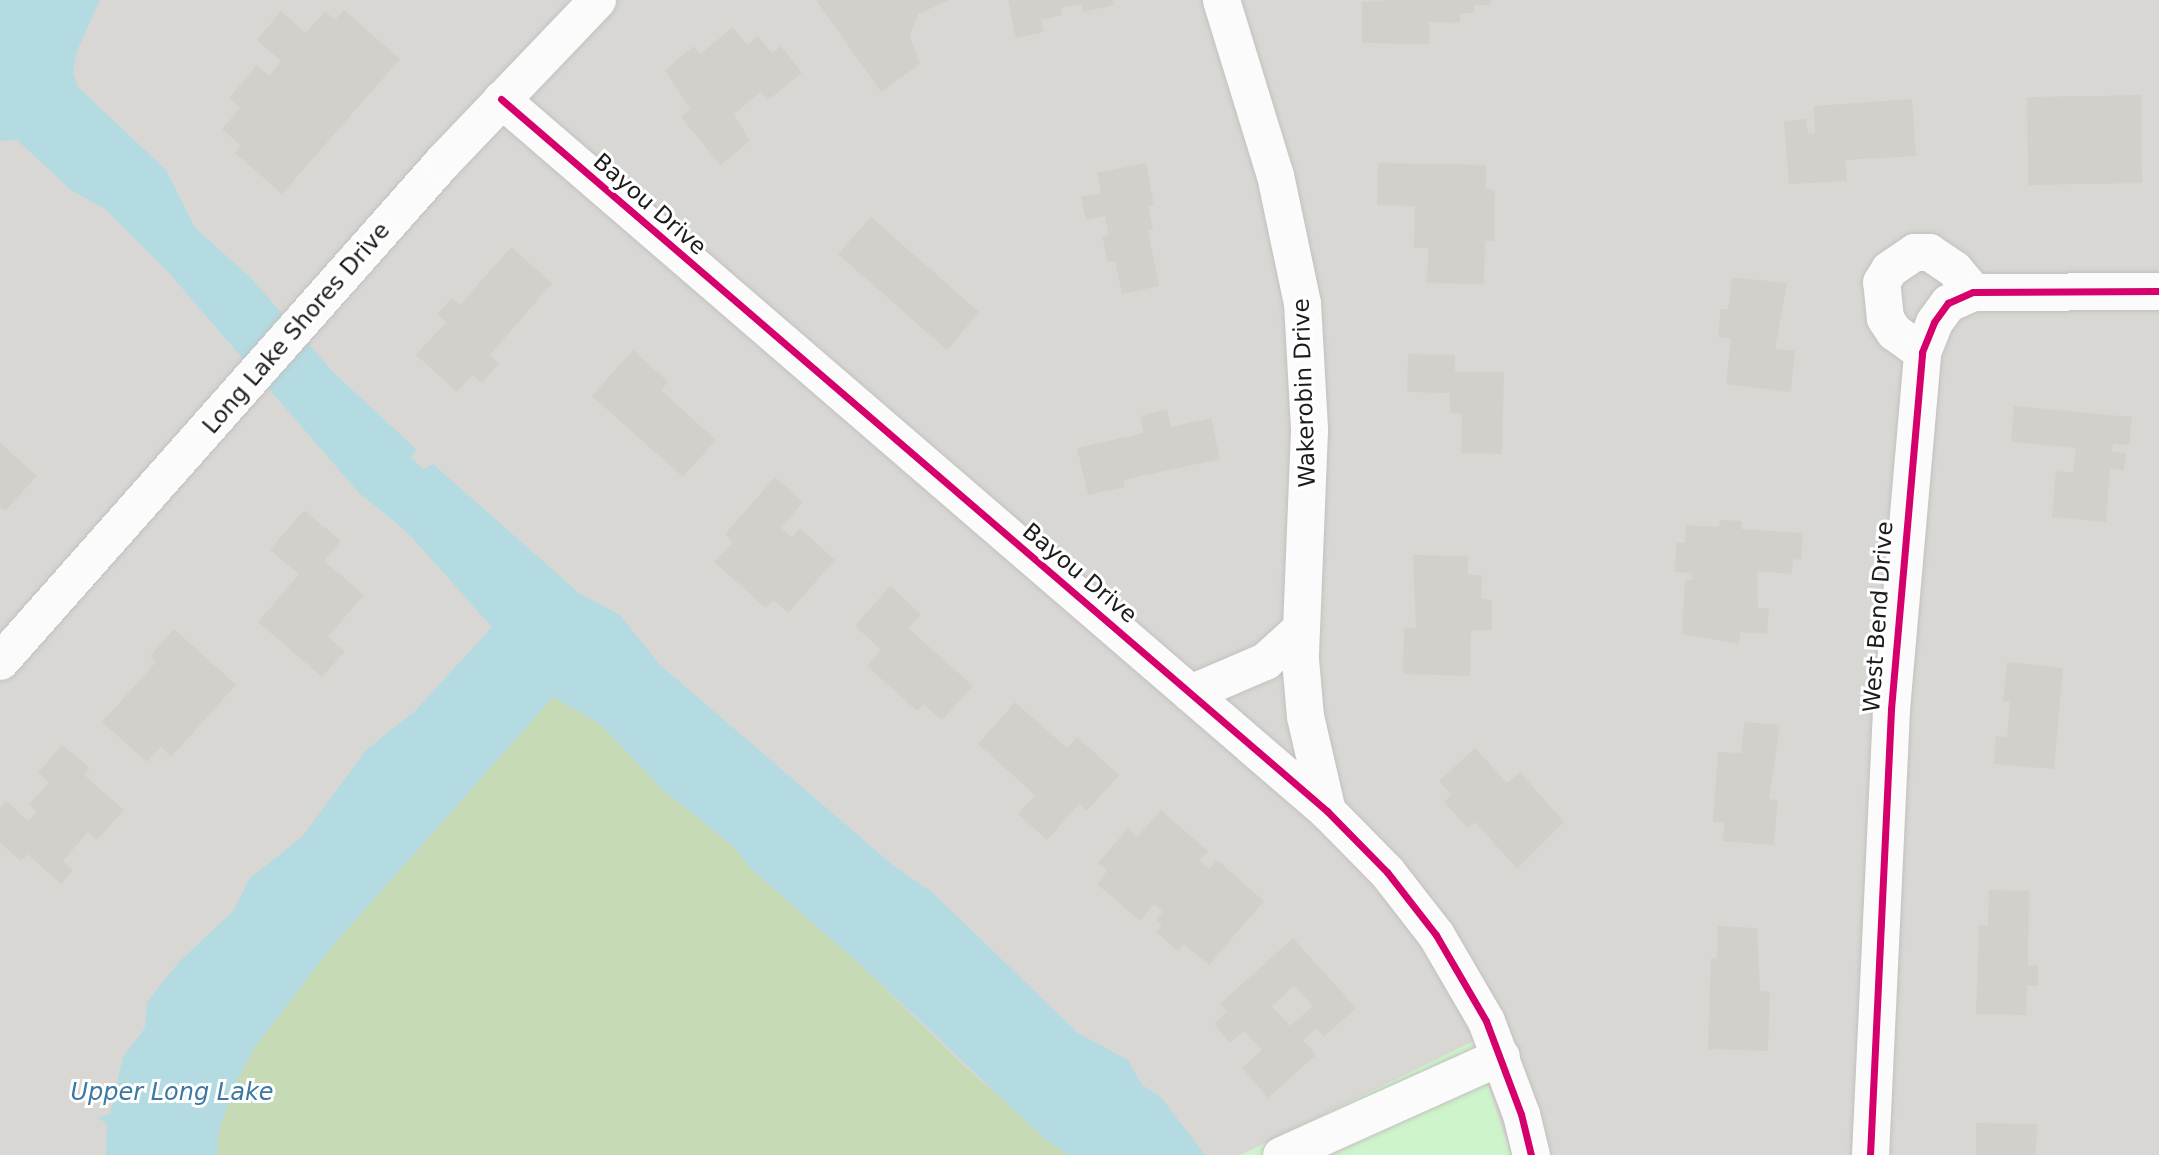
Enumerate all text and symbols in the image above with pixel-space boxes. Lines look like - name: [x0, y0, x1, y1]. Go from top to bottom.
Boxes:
- street label: Bayou Drive: [588, 147, 712, 261]
- street label: Long Lake Shores Drive: [197, 217, 395, 439]
- street label: Wakerobin Drive: [1287, 298, 1321, 488]
- street label: Bayou Drive: [1017, 517, 1143, 629]
- street label: West Bend Drive: [1858, 520, 1898, 714]
- water label: Upper Long Lake: [70, 1079, 274, 1107]

